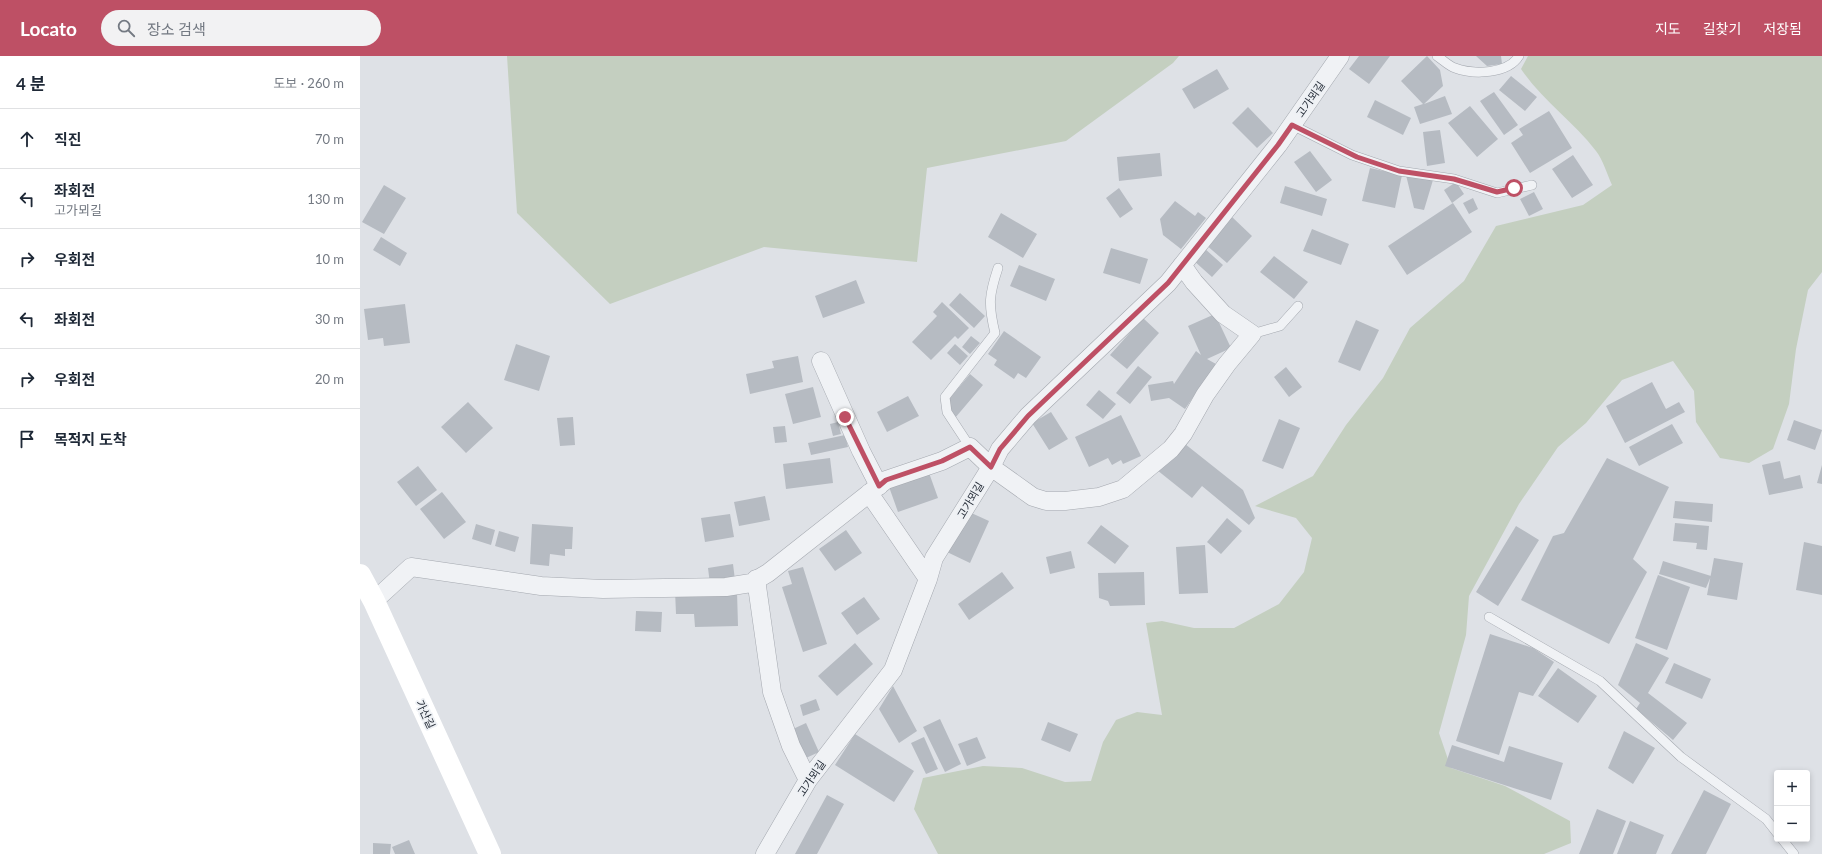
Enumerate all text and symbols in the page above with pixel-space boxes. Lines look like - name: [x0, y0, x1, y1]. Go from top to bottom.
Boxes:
- search box: [101, 10, 381, 46]
- text: Locato: [20, 17, 77, 40]
- icon: search: [115, 17, 137, 39]
- text: 장소 검색: [147, 20, 206, 38]
- text: 지도: [1655, 20, 1681, 37]
- text: 길찾기: [1703, 20, 1741, 37]
- text: 저장됨: [1763, 20, 1802, 37]
- text: 4 분: [16, 73, 46, 94]
- text: 도보 · 260 m: [273, 75, 344, 91]
- street label: 고가뫼길: [1293, 79, 1327, 119]
- icon: ahead: [16, 128, 38, 150]
- text: 직진: [54, 130, 82, 148]
- text: 70 m: [315, 131, 344, 147]
- route start: [1505, 179, 1523, 197]
- text: 좌회전: [54, 181, 95, 199]
- icon: left: [16, 188, 38, 210]
- text: 130 m: [307, 191, 344, 207]
- text: 고가뫼길: [54, 202, 102, 218]
- icon: right: [16, 248, 38, 270]
- text: 우회전: [54, 250, 95, 268]
- text: 10 m: [315, 251, 344, 267]
- icon: left: [16, 308, 38, 330]
- text: 좌회전: [54, 310, 95, 328]
- text: 30 m: [315, 311, 344, 327]
- icon: right: [16, 368, 38, 390]
- text: 우회전: [54, 370, 95, 388]
- text: 20 m: [315, 371, 344, 387]
- route end: [836, 408, 854, 426]
- icon: arrive: [16, 428, 38, 450]
- text: 목적지 도착: [54, 430, 127, 448]
- street label: 고가뫼길: [954, 479, 986, 521]
- street label: 가산길: [414, 697, 438, 731]
- street label: 고가뫼길: [794, 758, 828, 798]
- map controls: [1774, 770, 1810, 842]
- button: +: [1774, 770, 1810, 806]
- button: −: [1774, 806, 1810, 842]

